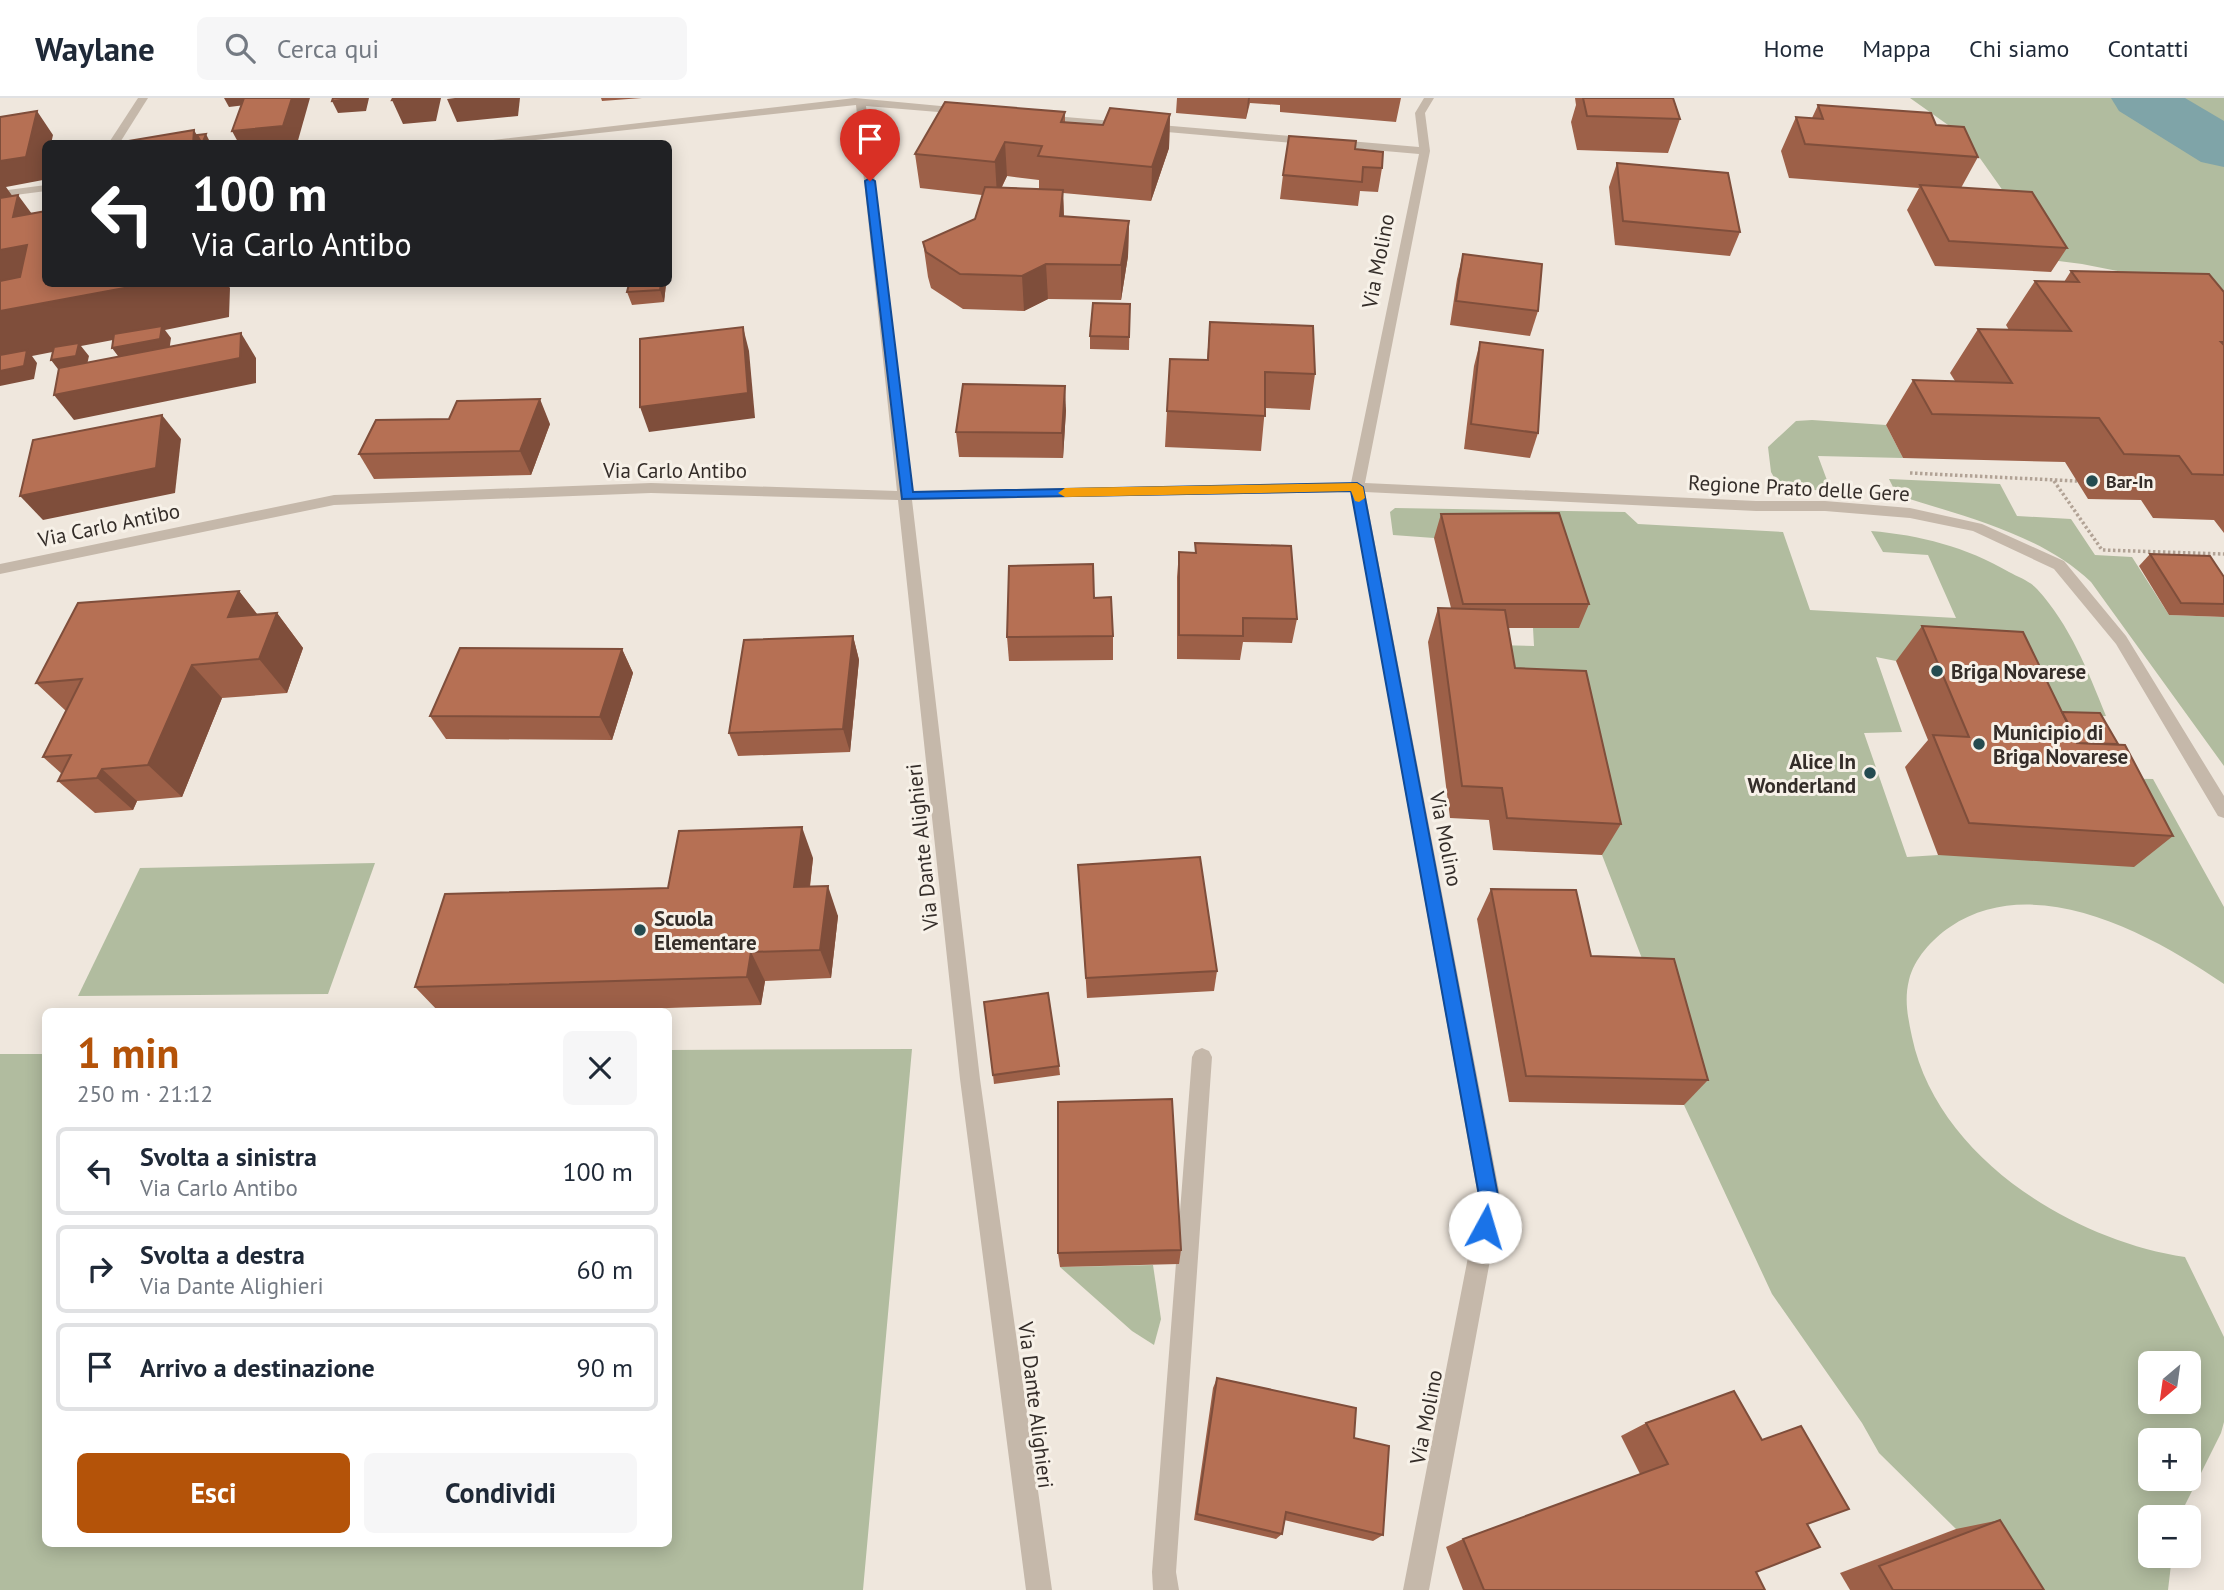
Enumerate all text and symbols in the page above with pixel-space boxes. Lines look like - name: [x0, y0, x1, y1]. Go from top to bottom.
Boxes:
- search box: [197, 17, 687, 80]
- text: Waylane: [35, 27, 155, 70]
- icon: search: [221, 29, 259, 67]
- text: Cerca qui: [277, 32, 379, 65]
- text: Home: [1763, 33, 1824, 64]
- text: Mappa: [1862, 33, 1931, 64]
- text: Chi siamo: [1969, 33, 2069, 64]
- text: Contatti: [2107, 33, 2189, 64]
- pin: [840, 109, 900, 181]
- icon: arrive: [851, 120, 889, 158]
- text: 100 m: [192, 161, 327, 225]
- icon: left: [77, 168, 168, 259]
- street label: Via Molino: [1355, 211, 1400, 312]
- text: Via Carlo Antibo: [192, 223, 412, 265]
- street label: Via Carlo Antibo: [602, 457, 747, 484]
- street label: Regione Prato delle Gere: [1687, 469, 1911, 507]
- place label: Bar-In: [2106, 470, 2153, 493]
- marker: Bar-In: [2084, 473, 2100, 489]
- street label: Via Carlo Antibo: [35, 497, 182, 553]
- place label: Briga Novarese: [1951, 658, 2086, 685]
- marker: Briga Novarese: [1929, 663, 1945, 679]
- place label: Municipio di Briga Novarese: [1993, 719, 2128, 770]
- marker: Municipio di Briga Novarese: [1971, 736, 1987, 752]
- place label: Alice In Wonderland: [1748, 748, 1856, 799]
- street label: Via Dante Alighieri: [900, 762, 944, 933]
- marker: Alice In Wonderland: [1862, 765, 1878, 781]
- street label: Via Molino: [1423, 788, 1468, 889]
- place label: Scuola Elementare: [654, 905, 757, 956]
- marker: Scuola Elementare: [632, 922, 648, 938]
- text: 1 min: [77, 1025, 179, 1080]
- button: close: [563, 1031, 637, 1105]
- text: 250 m · 21:12: [77, 1079, 213, 1108]
- text: Svolta a sinistra: [140, 1140, 317, 1173]
- icon: left: [81, 1152, 119, 1190]
- text: 100 m: [562, 1155, 633, 1188]
- text: Via Carlo Antibo: [140, 1173, 298, 1202]
- position arrow: [1448, 1190, 1522, 1264]
- text: Svolta a destra: [140, 1238, 305, 1271]
- icon: right: [81, 1250, 119, 1288]
- text: 60 m: [577, 1253, 633, 1286]
- text: Via Dante Alighieri: [140, 1271, 324, 1300]
- street label: Via Dante Alighieri: [1012, 1319, 1060, 1490]
- icon: arrive: [81, 1348, 119, 1386]
- text: Arrivo a destinazione: [140, 1351, 375, 1384]
- text: 90 m: [577, 1351, 633, 1384]
- north arrow: [2138, 1351, 2202, 1414]
- map controls: [2138, 1351, 2201, 1568]
- street label: Via Molino: [1403, 1367, 1448, 1468]
- button: +: [2138, 1428, 2201, 1491]
- button: Esci: [77, 1453, 350, 1533]
- button: Condividi: [364, 1453, 637, 1533]
- button: −: [2138, 1505, 2201, 1568]

